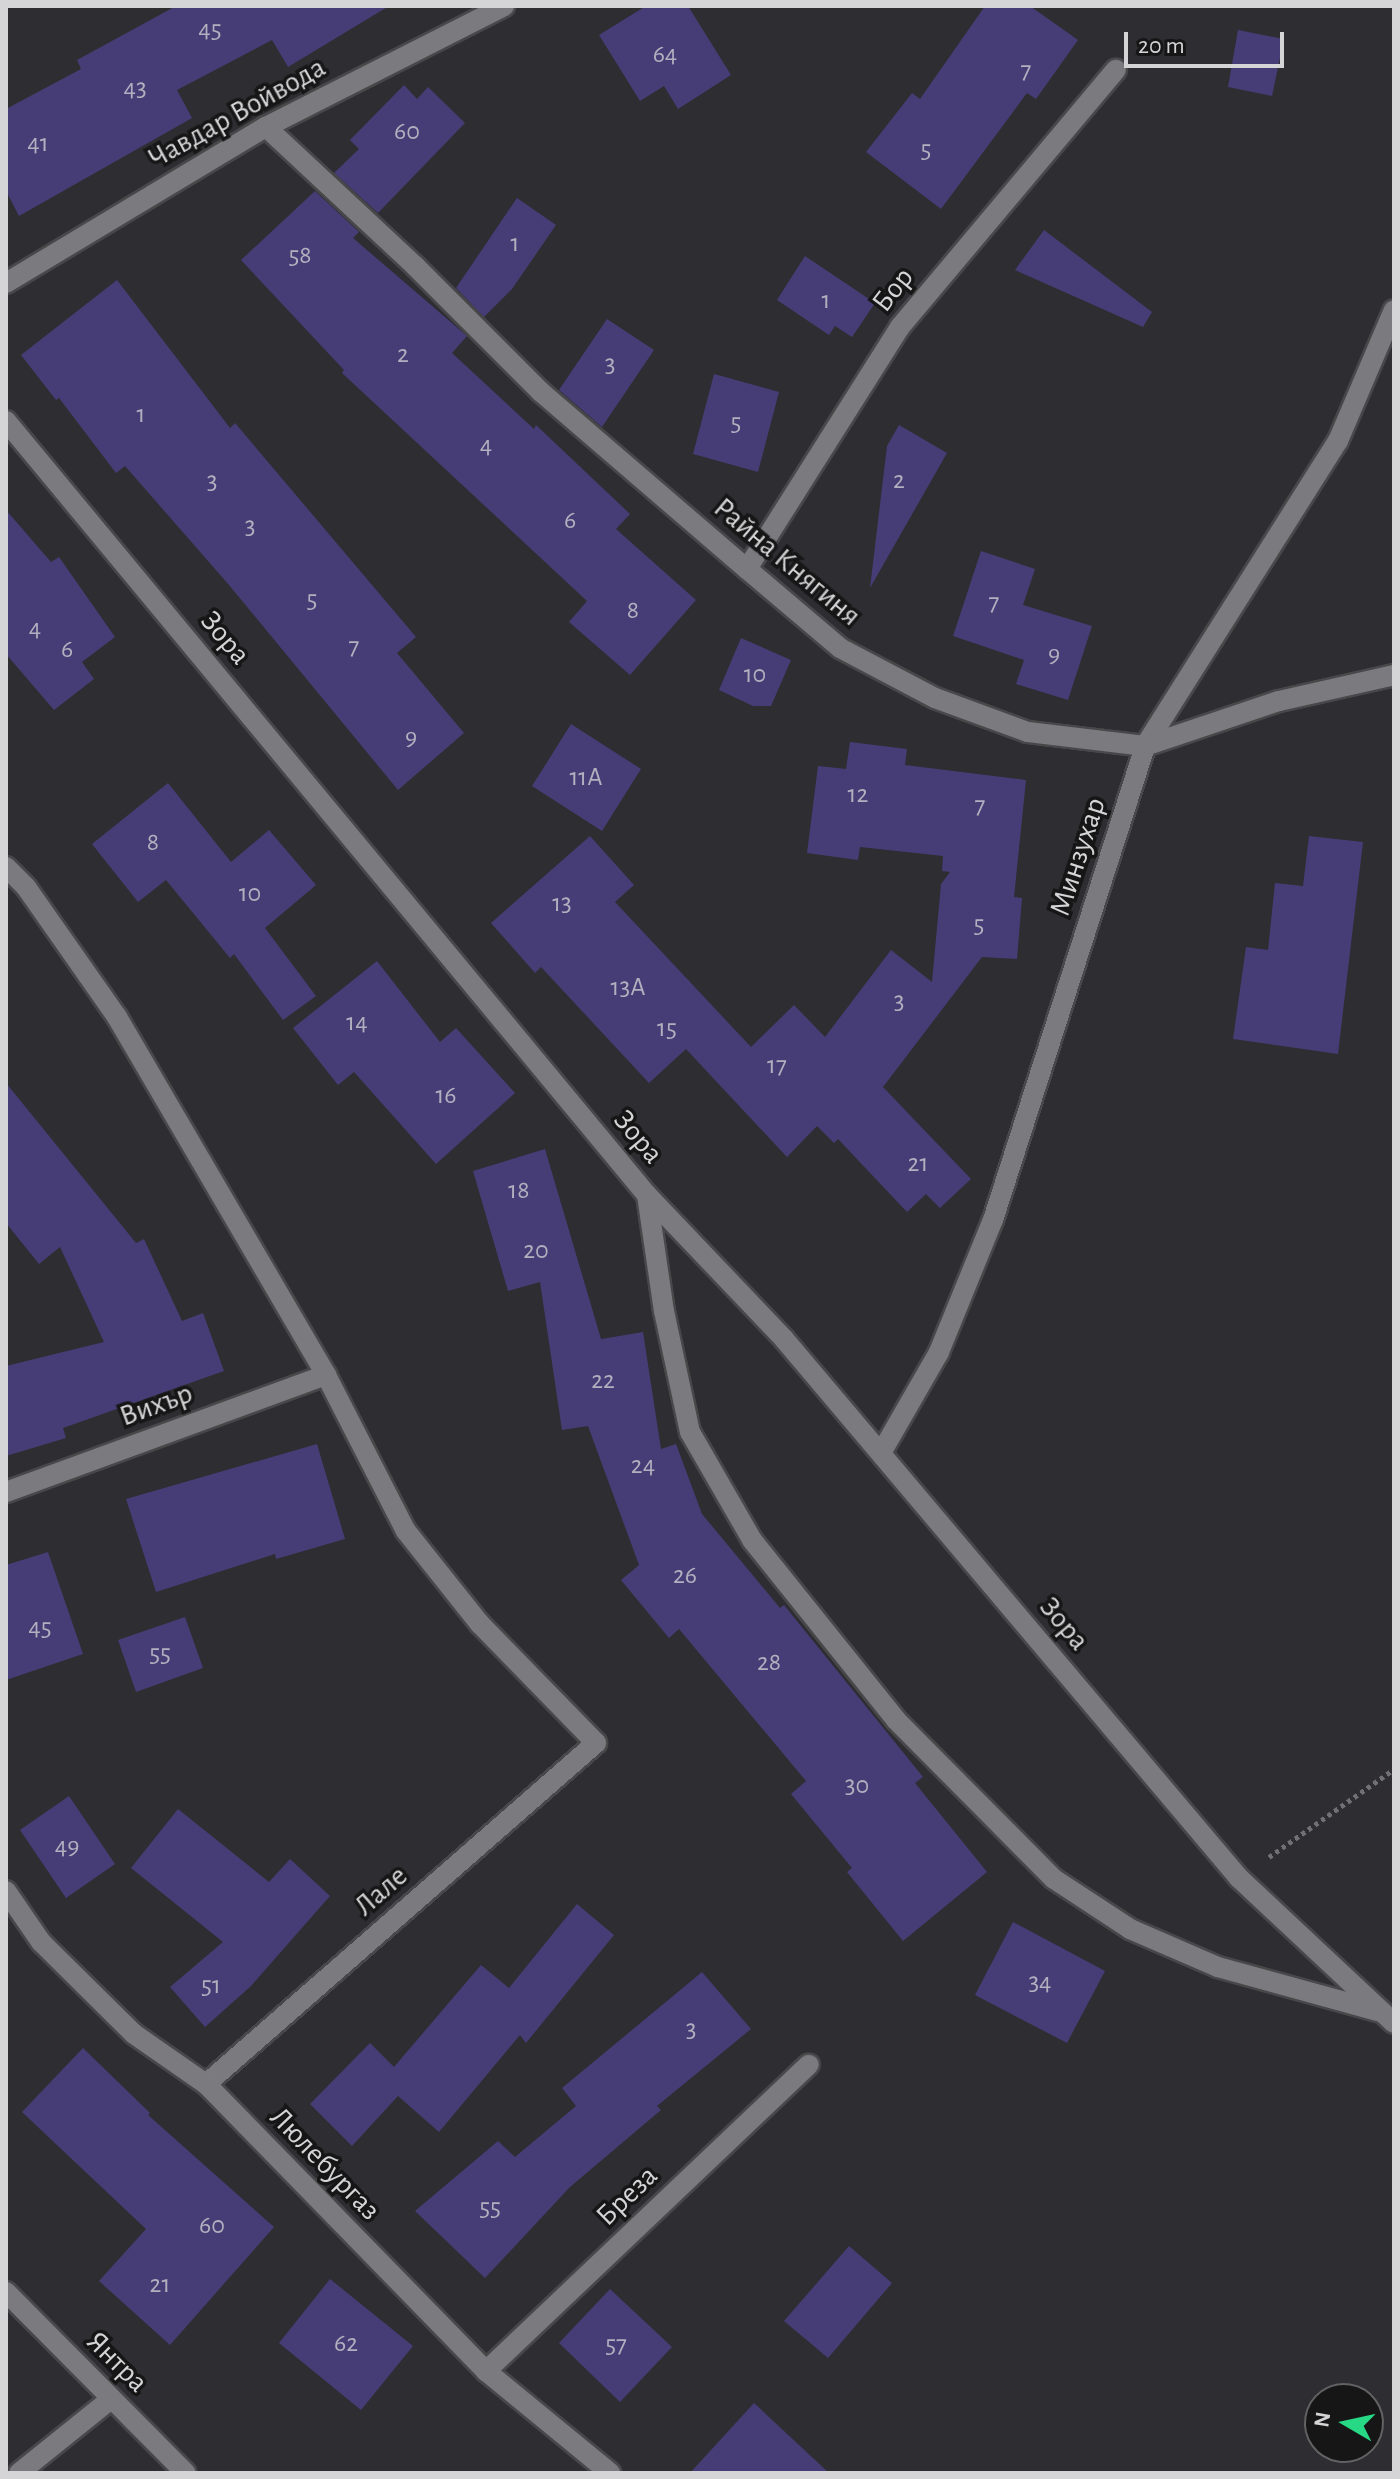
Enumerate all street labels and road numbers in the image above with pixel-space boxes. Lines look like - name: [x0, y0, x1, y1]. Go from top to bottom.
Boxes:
- street label: Чавдар Войвода: [142, 50, 332, 176]
- street label: Бор: [864, 260, 922, 320]
- street label: Райна Княгиня: [706, 490, 868, 634]
- street label: Зора: [192, 604, 258, 672]
- street label: Минзухар: [1042, 793, 1114, 921]
- street label: Зора: [605, 1103, 671, 1171]
- street label: Вихър: [115, 1375, 197, 1435]
- street label: Зора: [1031, 1590, 1097, 1658]
- street label: Лале: [347, 1858, 415, 1924]
- street label: Люлебургаз: [262, 2100, 388, 2228]
- street label: Бреза: [589, 2158, 665, 2234]
- street label: Янтра: [79, 2324, 155, 2400]

